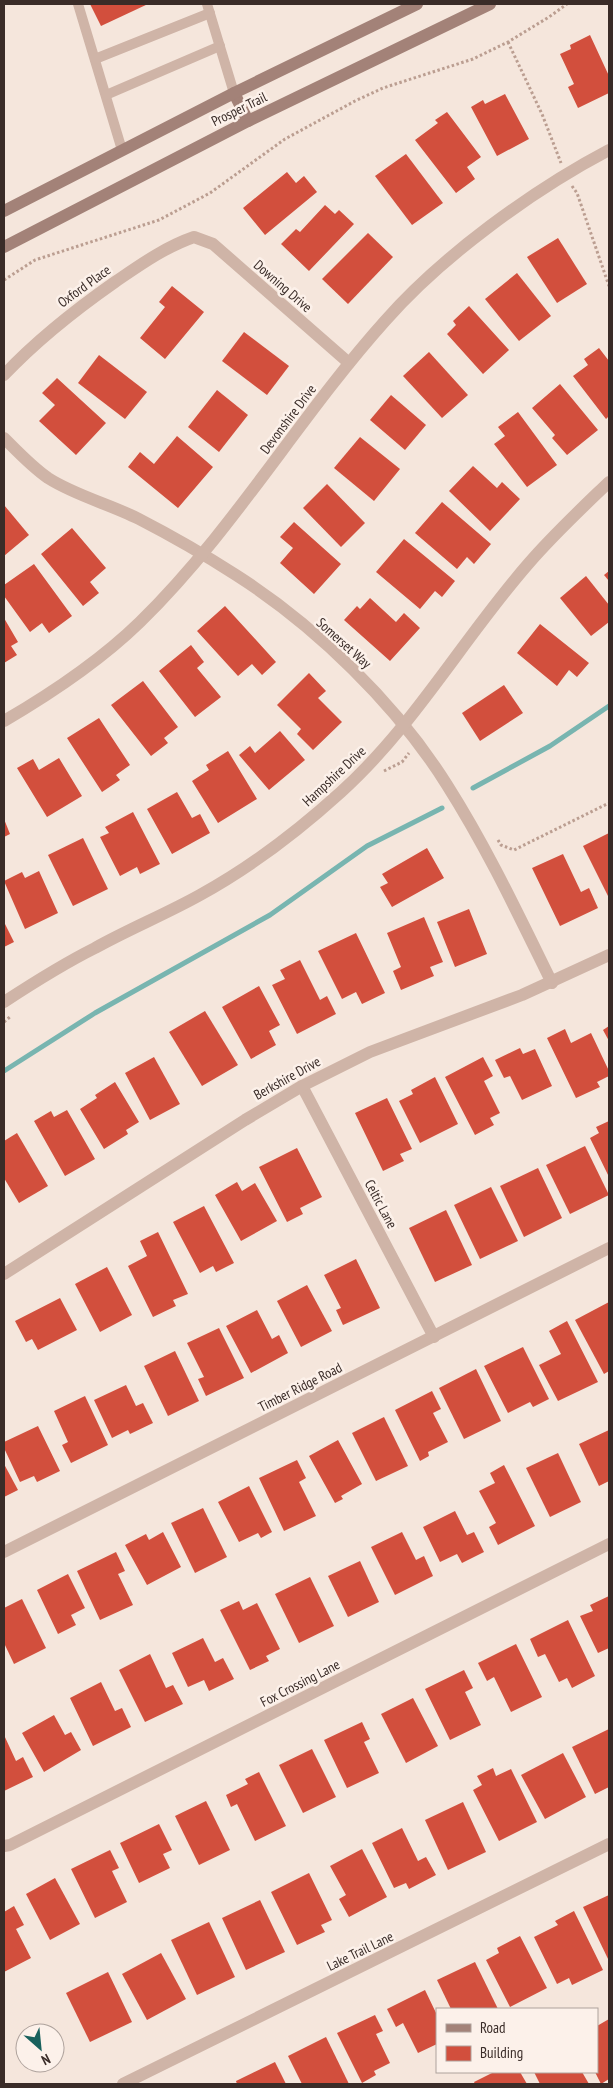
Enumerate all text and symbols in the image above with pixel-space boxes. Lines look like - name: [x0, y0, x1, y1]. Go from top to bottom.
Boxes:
- street label: Prosper Trail: [208, 88, 270, 130]
- street label: Downing Drive: [250, 256, 316, 316]
- street label: Oxford Place: [54, 261, 114, 311]
- street label: Devonshire Drive: [256, 380, 320, 457]
- street label: Somerset Way: [313, 614, 376, 673]
- street label: Hampshire Drive: [299, 742, 370, 810]
- street label: Berkshire Drive: [250, 1052, 324, 1104]
- street label: Celtic Lane: [361, 1176, 401, 1232]
- street label: Timber Ridge Road: [255, 1358, 345, 1416]
- street label: Fox Crossing Lane: [257, 1655, 343, 1711]
- street label: Lake Trail Lane: [324, 1927, 396, 1975]
- legend: [436, 2008, 598, 2073]
- text: Road: [480, 2018, 506, 2037]
- north arrow: [15, 2023, 65, 2073]
- text: Building: [480, 2043, 523, 2062]
- text: N: [38, 2050, 53, 2069]

